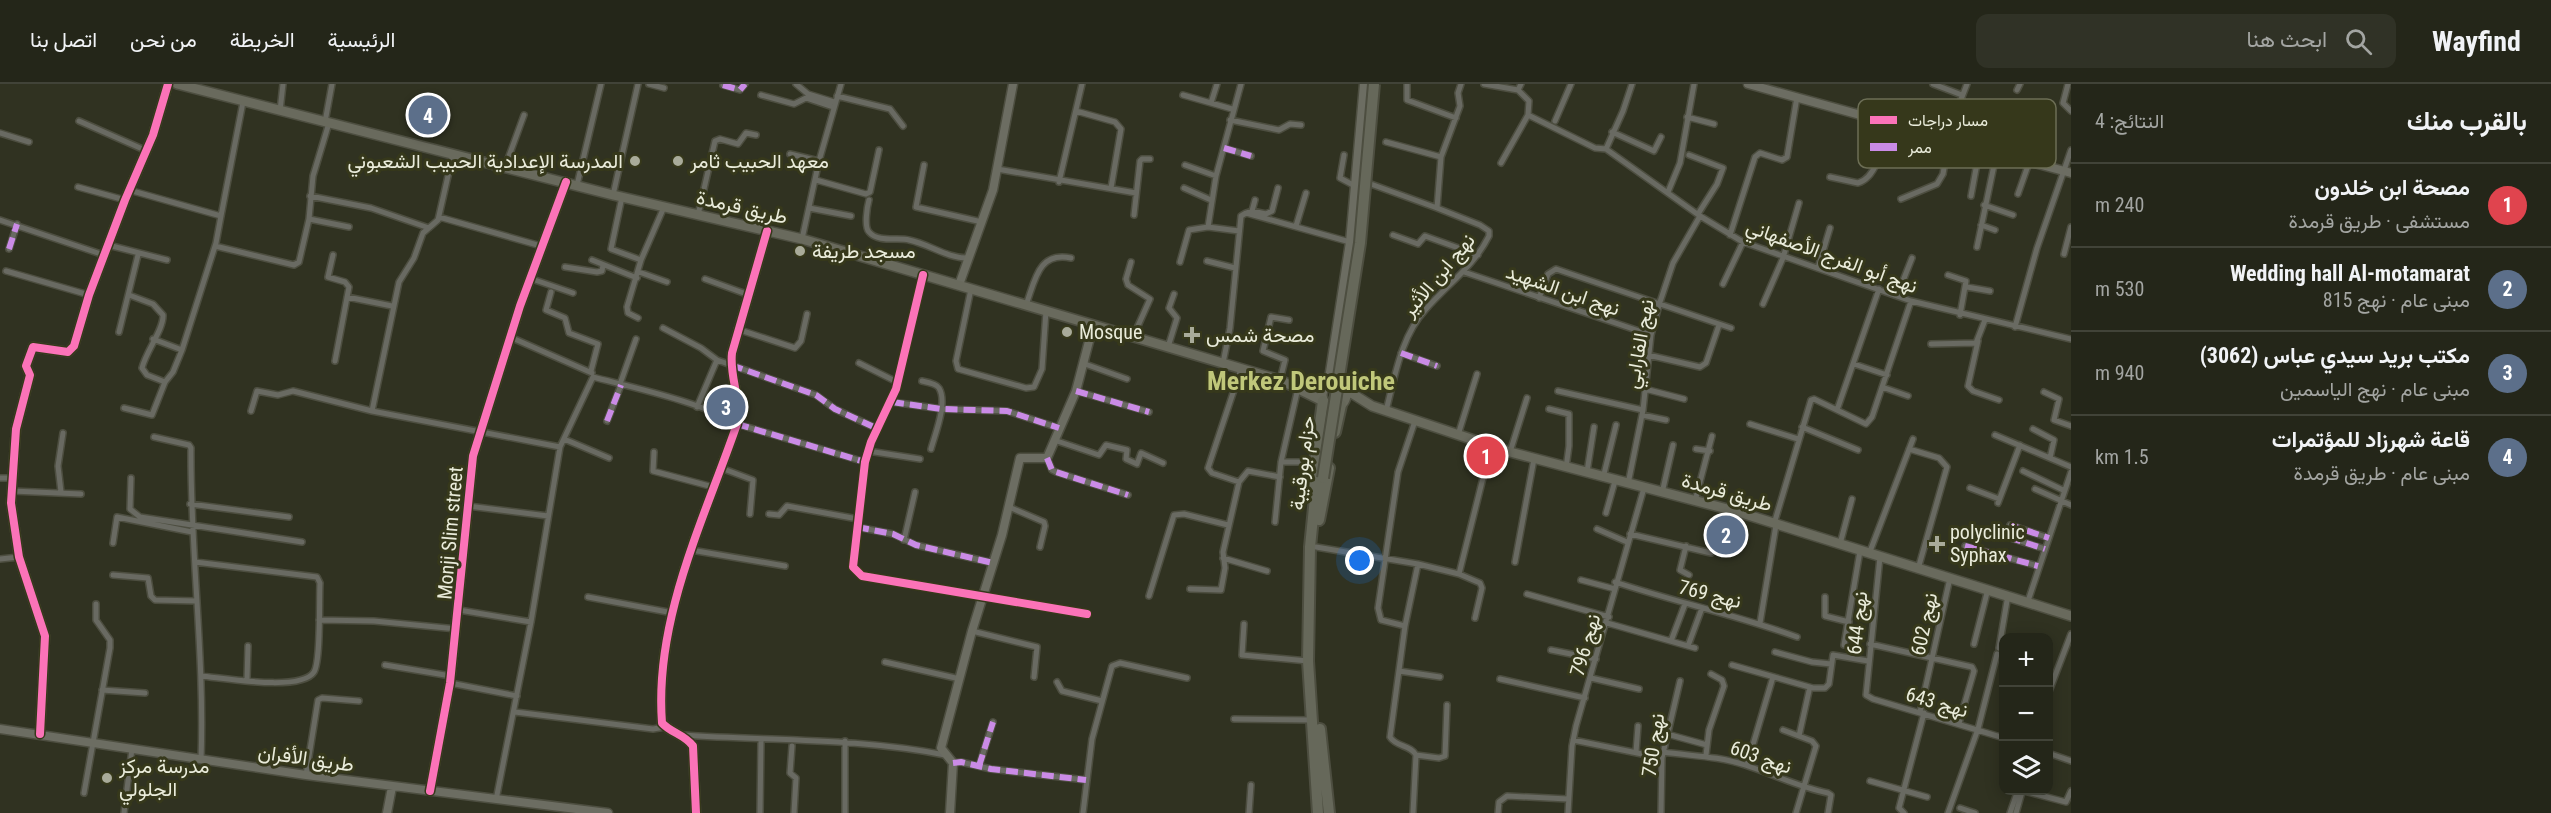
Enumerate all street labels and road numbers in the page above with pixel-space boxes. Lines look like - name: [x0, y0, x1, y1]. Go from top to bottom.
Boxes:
- street label: طريق قرمدة: [694, 185, 790, 230]
- street label: نهج أبو الفرج الأصفهاني: [1741, 214, 1921, 303]
- street label: نهج ابن الأثير: [1396, 228, 1481, 324]
- street label: نهج ابن الشهيد: [1502, 259, 1623, 323]
- street label: نهج الفارابي: [1619, 297, 1664, 391]
- street label: حزام بورقيبة: [1284, 414, 1321, 512]
- street label: Monji Slim street: [432, 465, 468, 600]
- street label: طريق قرمدة: [1679, 468, 1775, 517]
- street label: نهج 769: [1676, 575, 1744, 615]
- street label: نهج 644: [1842, 590, 1874, 656]
- street label: نهج 602: [1906, 590, 1944, 658]
- street label: نهج 796: [1565, 611, 1607, 679]
- street label: نهج 643: [1903, 682, 1971, 724]
- street label: نهج 750: [1637, 712, 1671, 778]
- street label: نهج 603: [1726, 735, 1795, 781]
- street label: طريق الأفران: [256, 739, 356, 778]

